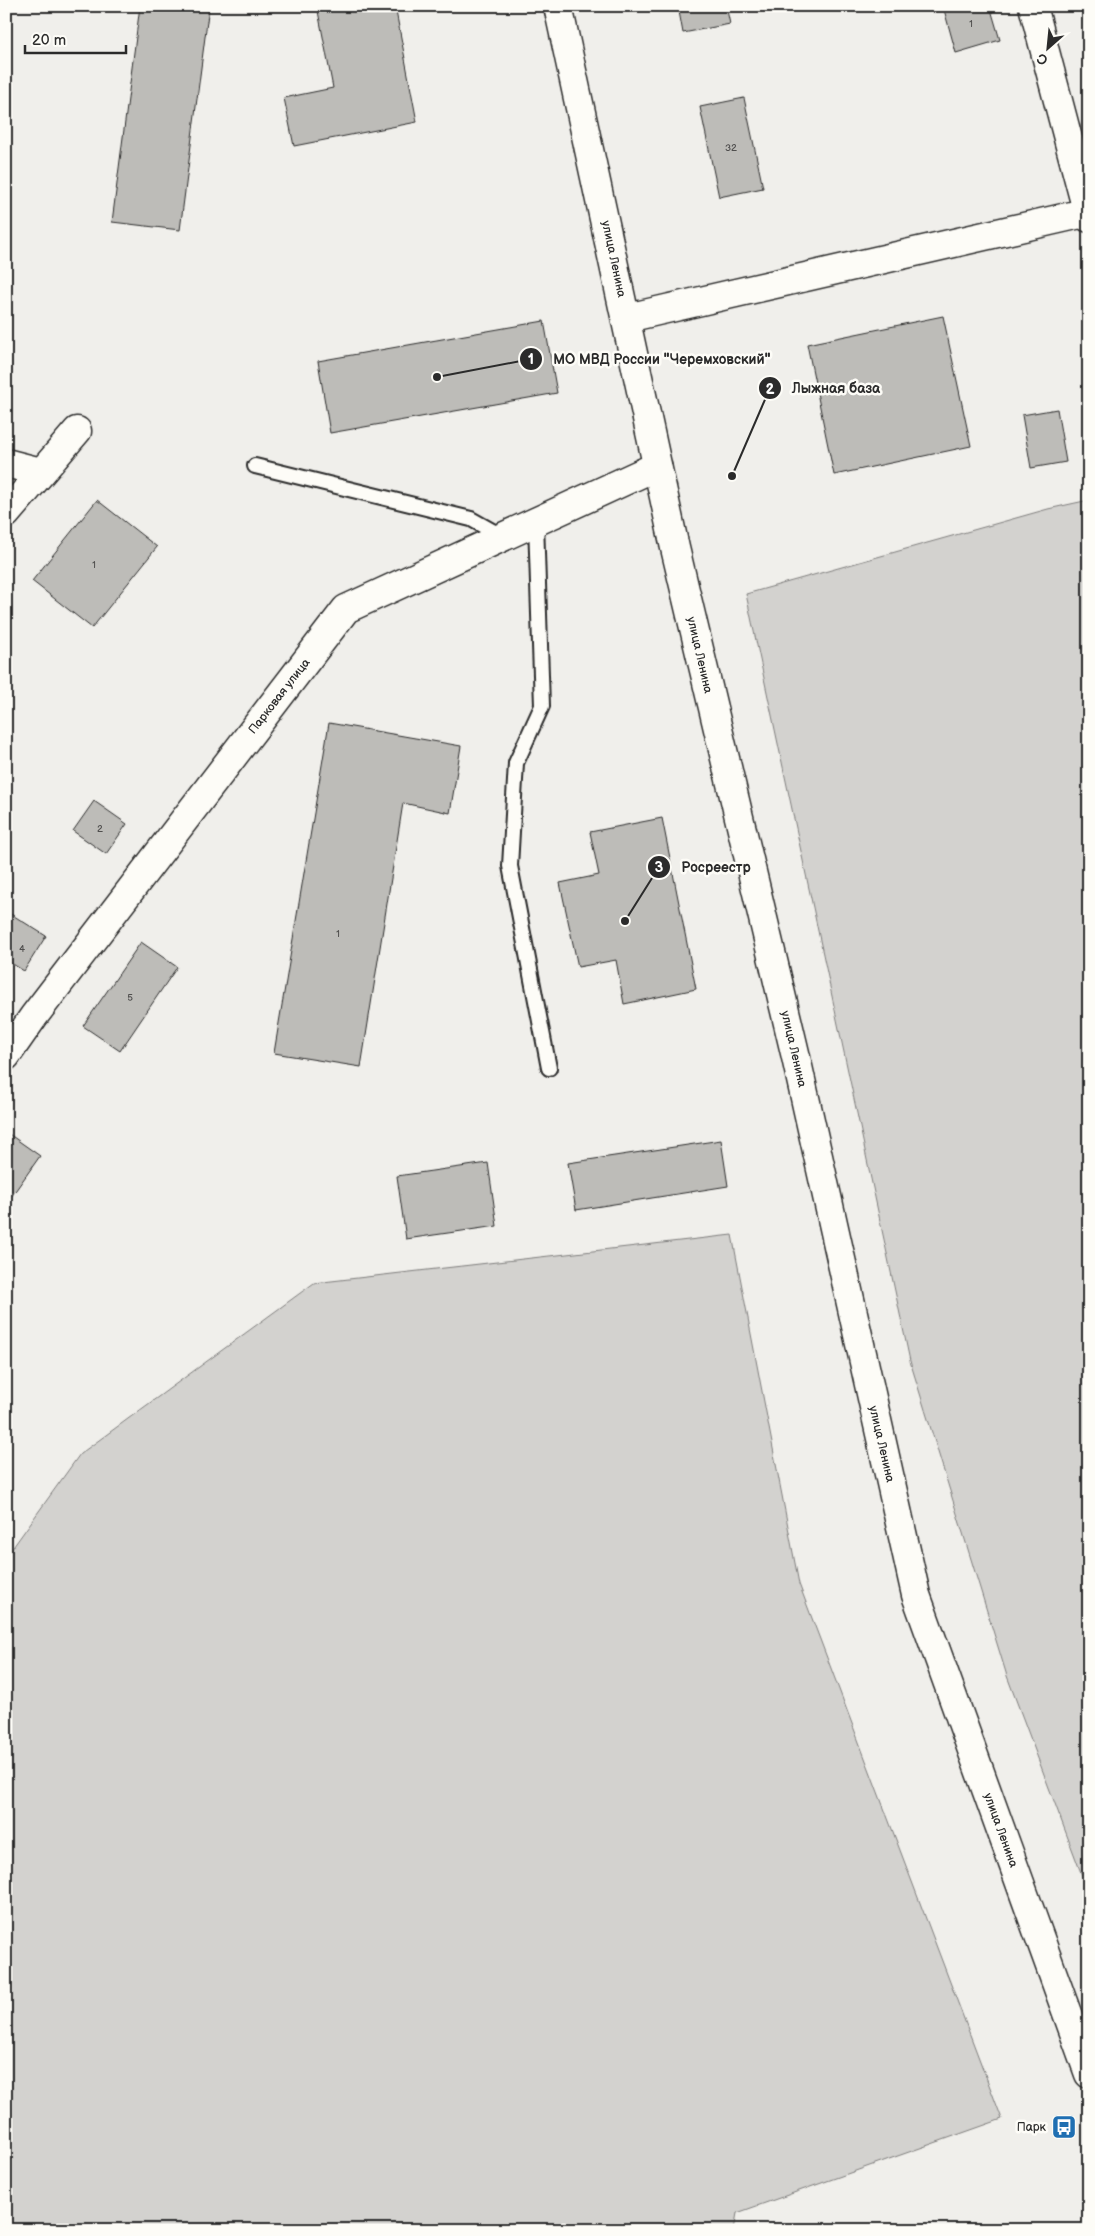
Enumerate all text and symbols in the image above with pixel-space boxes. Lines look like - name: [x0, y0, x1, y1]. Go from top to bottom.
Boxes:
- house number: 1: [969, 18, 973, 30]
- scale bar: [25, 22, 126, 54]
- north arrow: [1022, 22, 1072, 72]
- text: 20 m: [32, 31, 66, 50]
- text: С: [1034, 49, 1051, 69]
- house number: 32: [725, 142, 737, 154]
- street label: улица Ленина: [598, 219, 629, 299]
- callout: МО МВД России "Черемховский": [518, 344, 781, 373]
- text: 1: [528, 350, 534, 369]
- text: МО МВД России "Черемховский": [553, 351, 771, 368]
- callout: Лыжная база: [757, 374, 891, 403]
- text: 2: [766, 380, 775, 399]
- text: Лыжная база: [791, 380, 881, 397]
- house number: 1: [92, 559, 96, 571]
- street label: улица Ленина: [683, 615, 716, 695]
- street label: Парковая улица: [245, 656, 314, 737]
- house number: 2: [97, 823, 103, 835]
- callout: Росреестр: [646, 852, 761, 881]
- text: 3: [655, 858, 664, 877]
- text: Росреестр: [681, 859, 751, 876]
- house number: 1: [336, 928, 340, 940]
- house number: 4: [19, 943, 25, 955]
- house number: 5: [127, 992, 133, 1004]
- street label: улица Ленина: [777, 1009, 810, 1089]
- street label: улица Ленина: [865, 1404, 898, 1484]
- street label: улица Ленина: [980, 1791, 1021, 1869]
- bus stop icon: Парк: [1051, 2114, 1077, 2140]
- place label: Парк: [1017, 2120, 1047, 2135]

